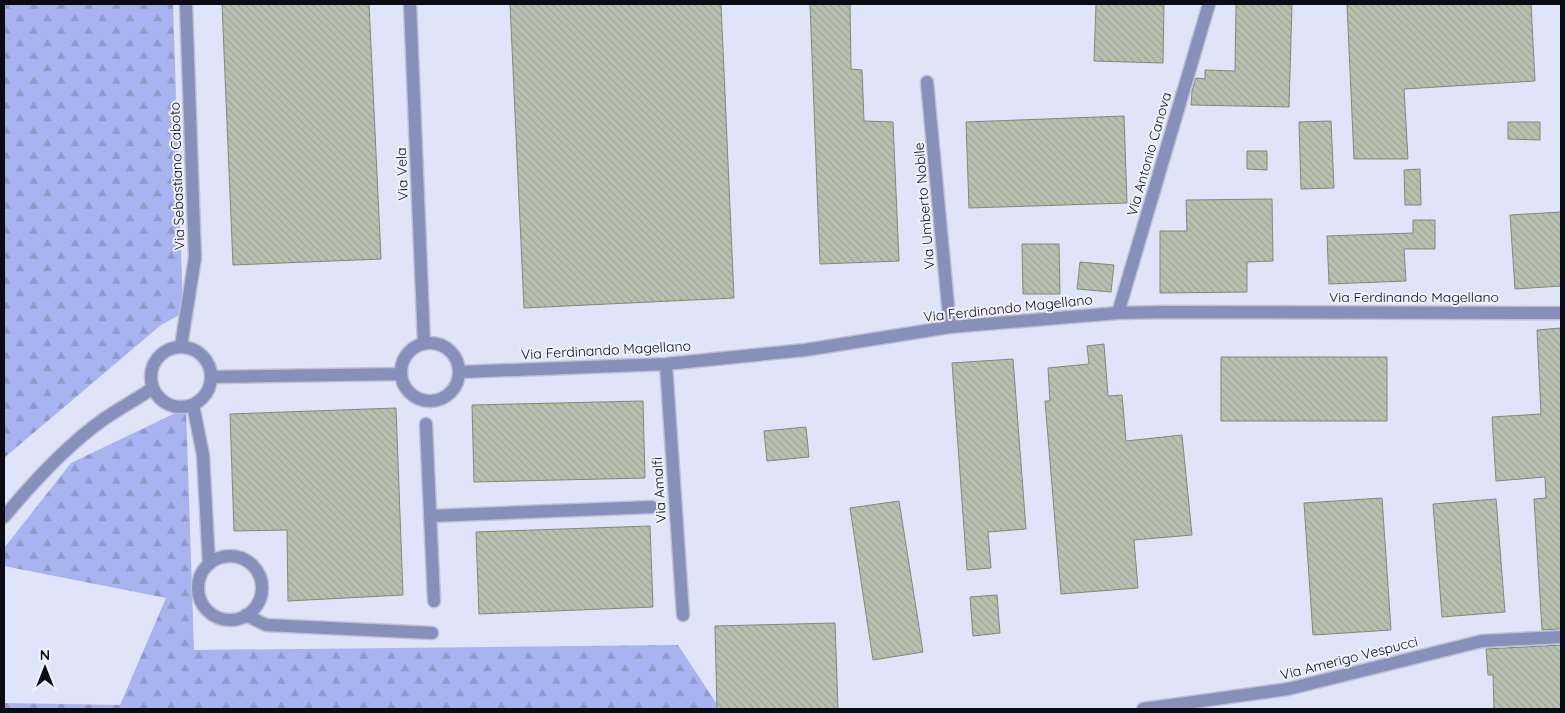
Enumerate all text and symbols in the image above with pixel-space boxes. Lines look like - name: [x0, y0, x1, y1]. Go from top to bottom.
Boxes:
- street label: Via Antonio Canova: [1123, 90, 1175, 218]
- street label: Via Sebastiano Caboto: [165, 102, 189, 250]
- street label: Via Umberto Nobile: [909, 142, 939, 270]
- street label: Via Vela: [392, 147, 412, 201]
- street label: Via Ferdinando Magellano: [1329, 288, 1499, 306]
- street label: Via Ferdinando Magellano: [922, 290, 1094, 326]
- street label: Via Ferdinando Magellano: [521, 337, 691, 363]
- street label: Via Amalfi: [648, 456, 670, 524]
- street label: Via Amerigo Vespucci: [1278, 632, 1420, 684]
- north arrow: [20, 643, 70, 693]
- text: N: [40, 646, 50, 664]

